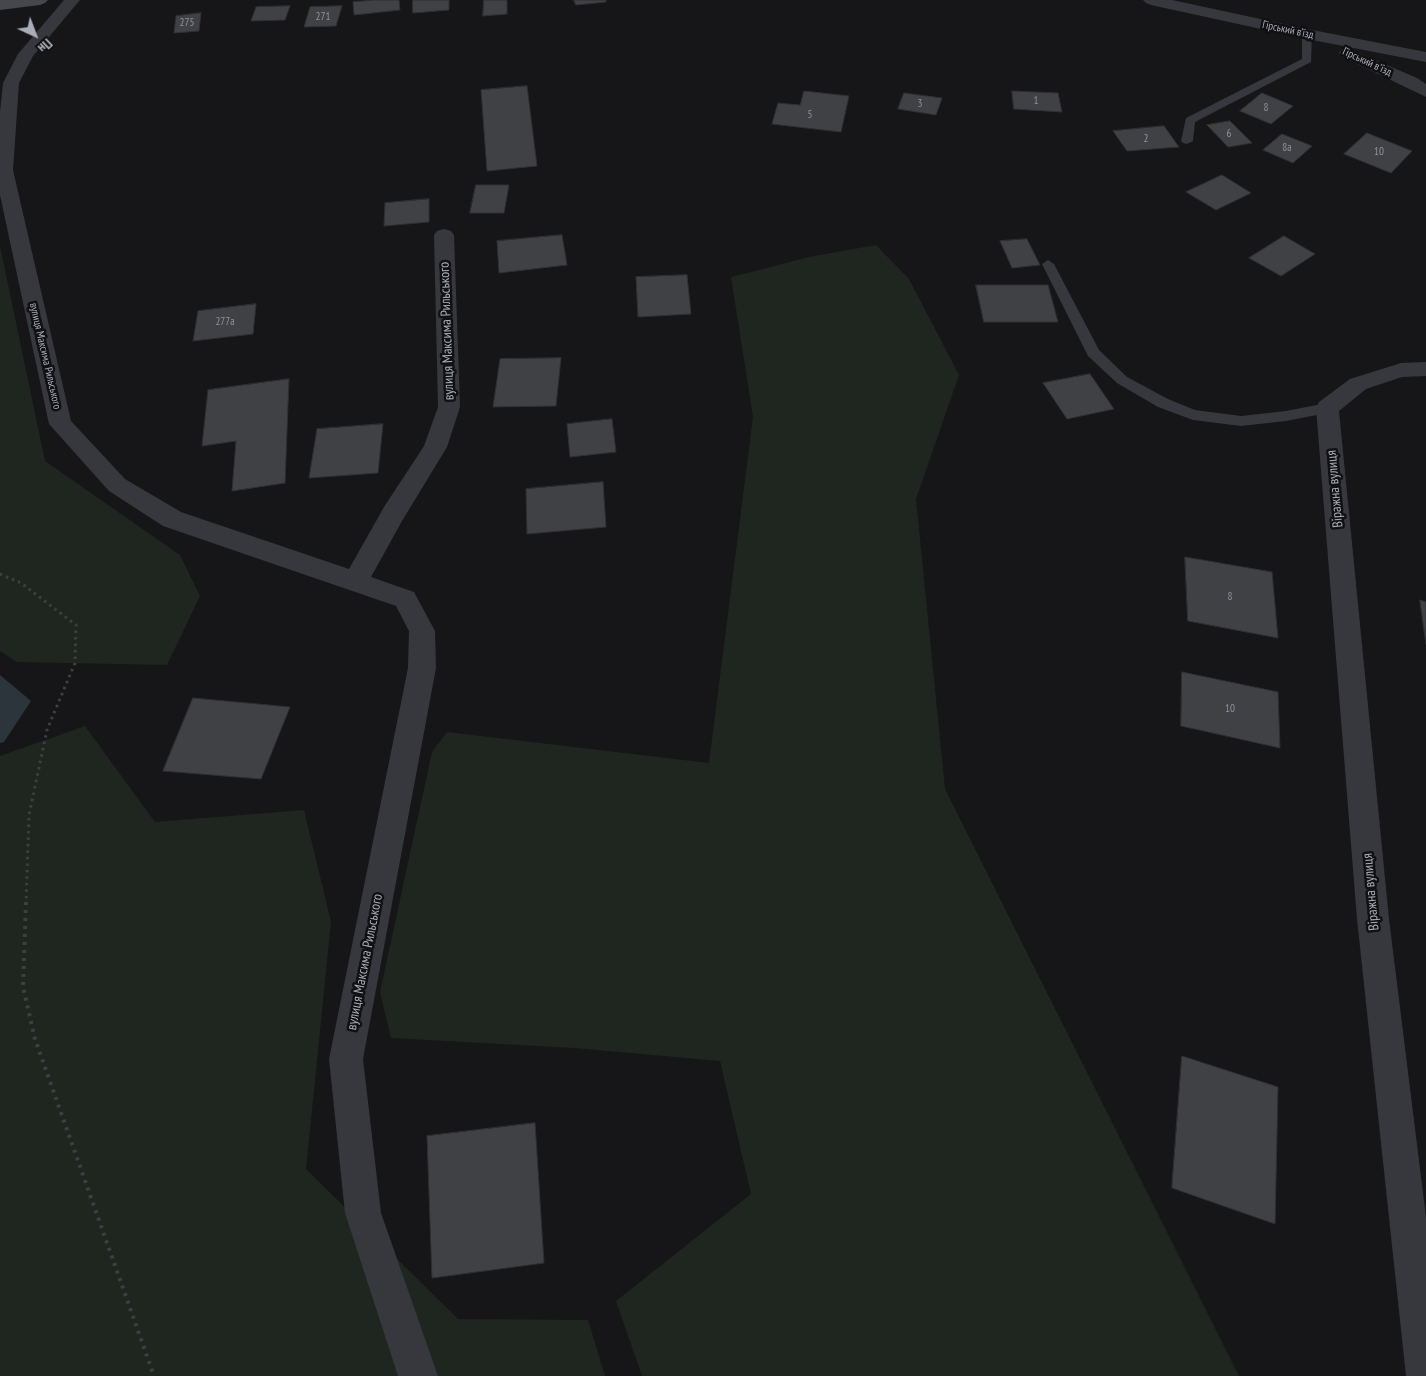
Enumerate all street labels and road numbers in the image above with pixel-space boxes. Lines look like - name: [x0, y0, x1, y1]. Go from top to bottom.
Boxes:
- street label: Гірський в’їзд: [1261, 18, 1315, 42]
- street label: Гірський в'їзд: [1340, 45, 1394, 79]
- street label: вулиця Максима Рильського: [436, 261, 458, 401]
- street label: вулиця Максима Рильського: [26, 301, 64, 411]
- street label: Віражна вулиця: [1323, 450, 1347, 528]
- street label: Віражна вулиця: [1359, 853, 1383, 931]
- street label: вулиця Максима Рильського: [344, 892, 386, 1032]

